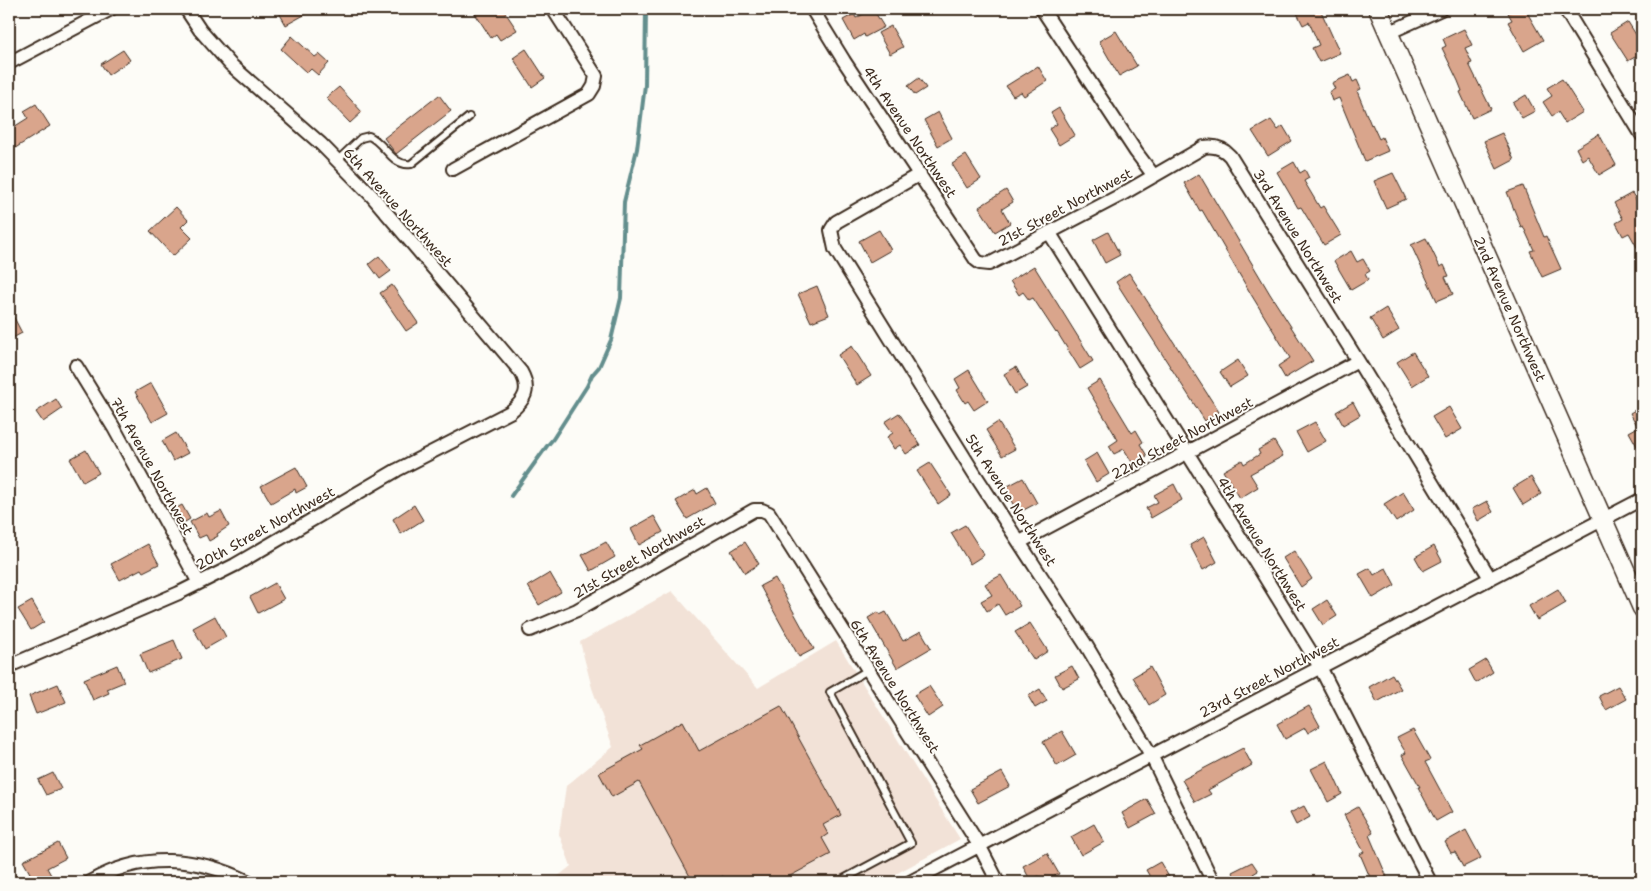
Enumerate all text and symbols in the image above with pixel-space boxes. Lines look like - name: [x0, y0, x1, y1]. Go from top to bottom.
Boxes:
- street label: 4th Avenue Northwest: [859, 63, 961, 201]
- street label: 6th Avenue Northwest: [339, 143, 457, 271]
- street label: 21st Street Northwest: [995, 164, 1135, 250]
- street label: 3rd Avenue Northwest: [1249, 165, 1347, 307]
- street label: 2nd Avenue Northwest: [1470, 233, 1550, 385]
- street label: 22nd Street Northwest: [1108, 393, 1256, 483]
- street label: 7th Avenue Northwest: [107, 394, 197, 538]
- street label: 5th Avenue Northwest: [962, 431, 1060, 569]
- street label: 4th Avenue Northwest: [1213, 473, 1311, 615]
- street label: 20th Street Northwest: [192, 482, 338, 574]
- street label: 21st Street Northwest: [570, 512, 708, 602]
- street label: 6th Avenue Northwest: [846, 616, 944, 756]
- street label: 23rd Street Northwest: [1196, 632, 1342, 722]

